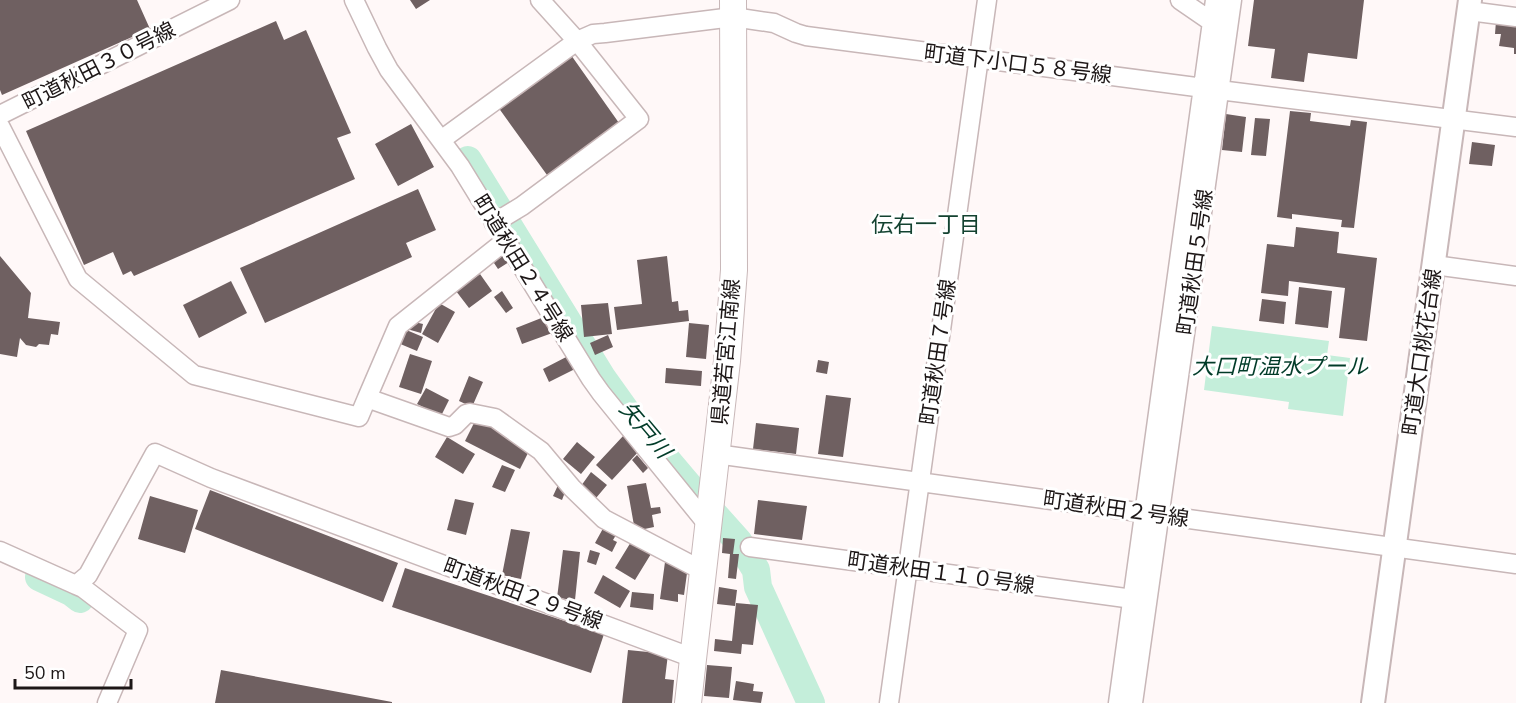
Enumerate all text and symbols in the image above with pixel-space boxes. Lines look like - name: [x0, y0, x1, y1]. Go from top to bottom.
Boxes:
- street label: 町道秋田３０号線: [18, 15, 180, 117]
- street label: 町道下小口５８号線: [922, 39, 1114, 89]
- street label: 町道秋田５号線: [1171, 187, 1219, 337]
- street label: 町道秋田２４号線: [467, 189, 579, 347]
- district label: 伝右一丁目: [871, 210, 981, 240]
- street label: 町道大口桃花台線: [1396, 267, 1448, 437]
- street label: 町道秋田７号線: [914, 277, 962, 427]
- street label: 県道若宮江南線: [706, 278, 746, 426]
- water label: 大口町温水プール: [1192, 352, 1369, 382]
- water label: 矢戸川: [612, 395, 679, 466]
- street label: 町道秋田２号線: [1041, 485, 1191, 533]
- street label: 町道秋田１１０号線: [845, 546, 1037, 600]
- street label: 町道秋田２９号線: [439, 552, 607, 636]
- scale bar: [15, 652, 130, 690]
- text: 50 m: [24, 661, 66, 685]

